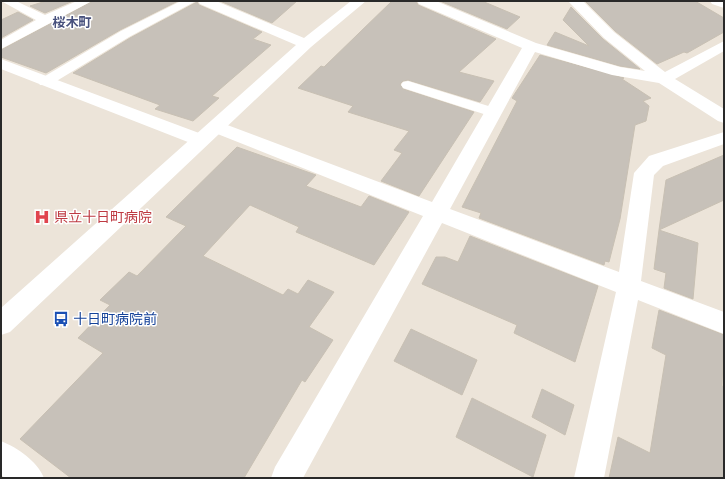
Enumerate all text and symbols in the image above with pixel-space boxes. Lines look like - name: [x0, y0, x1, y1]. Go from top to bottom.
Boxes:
- district label: 桜木町: [52, 14, 92, 32]
- hospital icon: 県立十日町病院: [33, 208, 51, 226]
- place label: 県立十日町病院: [54, 208, 152, 227]
- bus stop icon: 十日町病院前: [52, 310, 70, 328]
- place label: 十日町病院前: [73, 310, 157, 329]

